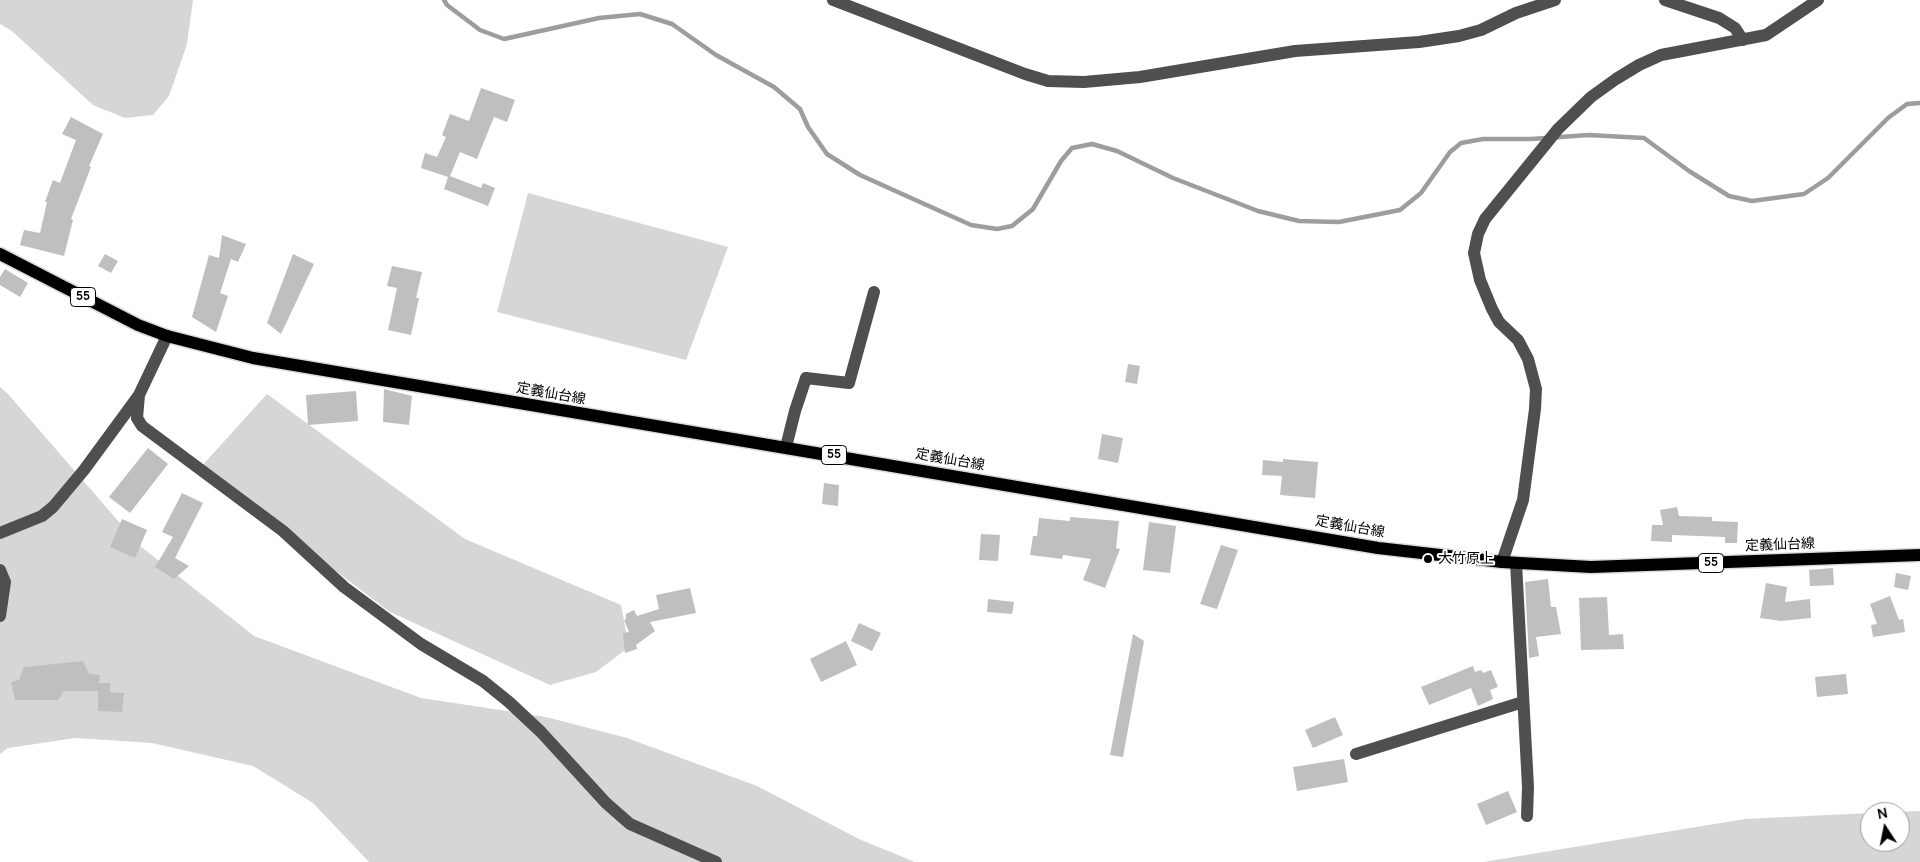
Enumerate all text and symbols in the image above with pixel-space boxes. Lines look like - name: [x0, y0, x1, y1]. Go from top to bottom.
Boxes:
- road number: 55: [70, 288, 96, 306]
- street label: 定義仙台線: [515, 380, 587, 408]
- road number: 55: [822, 446, 846, 464]
- street label: 定義仙台線: [914, 446, 986, 474]
- street label: 定義仙台線: [1314, 513, 1386, 541]
- street label: 定義仙台線: [1745, 535, 1815, 555]
- place label: 大竹原上: [1438, 551, 1494, 567]
- marker: 大竹原上: [1422, 553, 1434, 565]
- road number: 55: [1698, 554, 1724, 572]
- north arrow: [1860, 802, 1910, 852]
- text: N: [1875, 802, 1889, 823]

